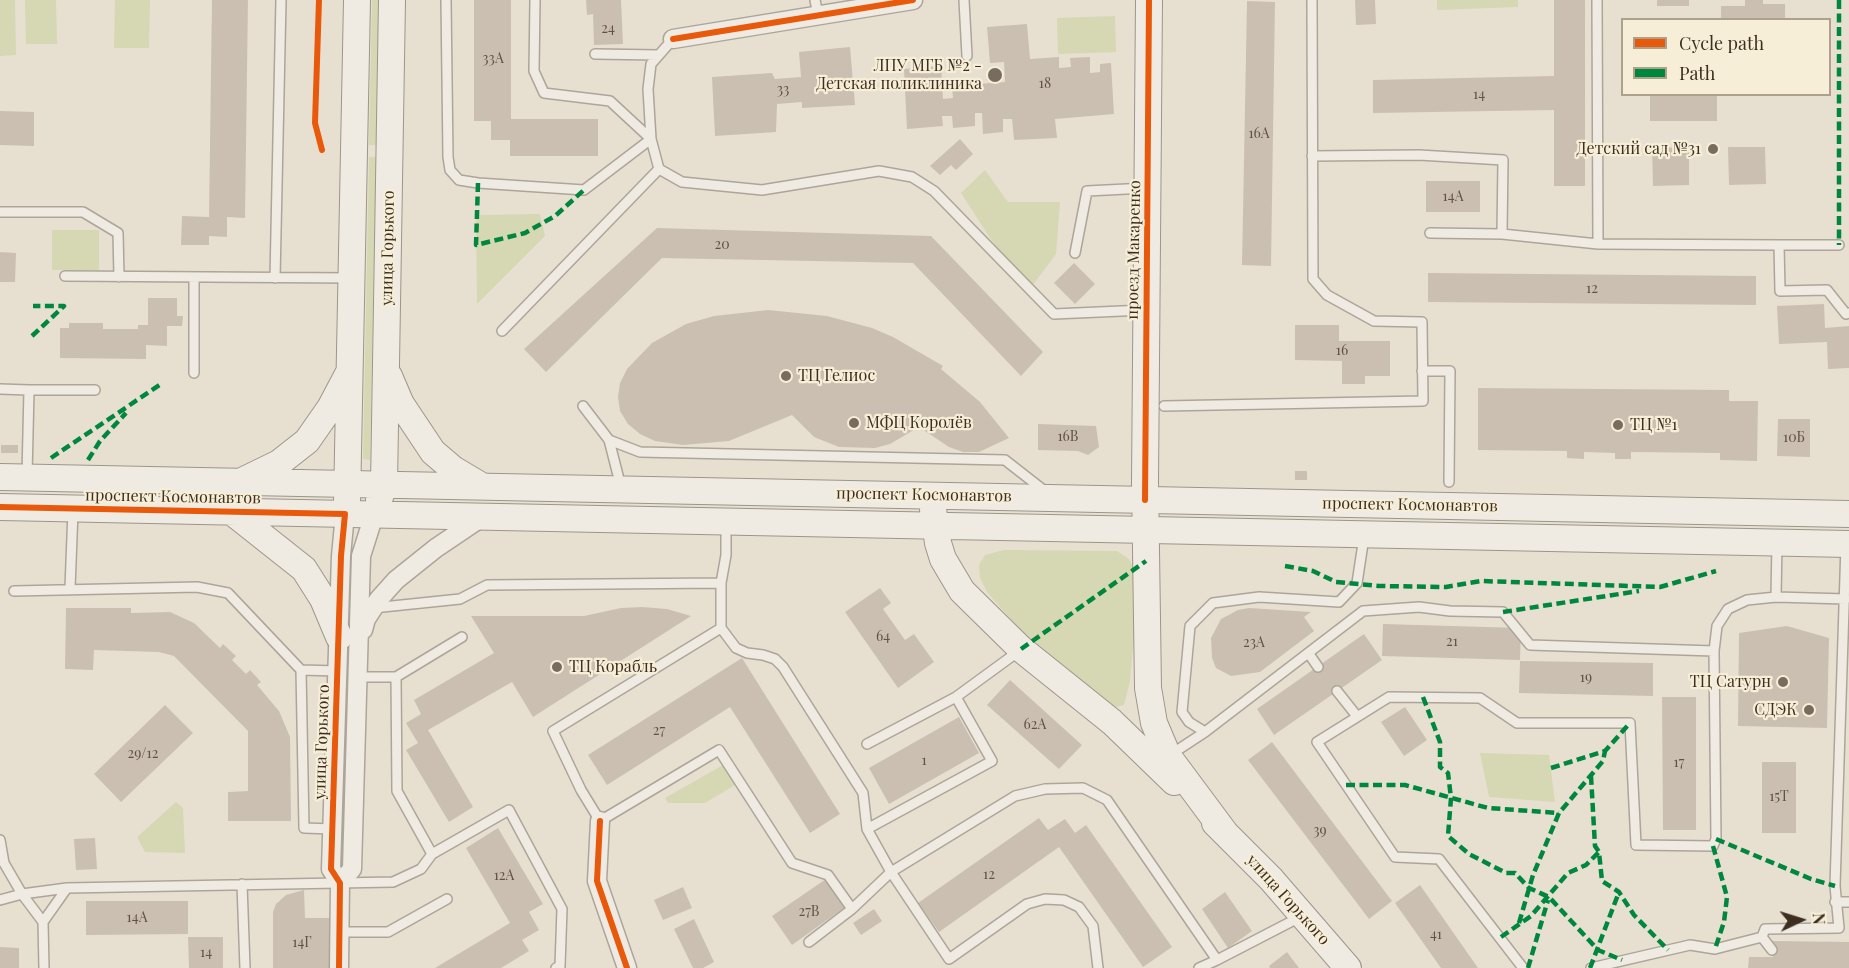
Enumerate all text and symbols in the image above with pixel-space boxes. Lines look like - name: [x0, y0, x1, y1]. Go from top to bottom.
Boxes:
- legend: [1621, 18, 1831, 96]
- house number: 24: [601, 21, 615, 37]
- text: Cycle path: [1679, 31, 1764, 55]
- house number: 33А: [482, 51, 504, 67]
- place label: ЛПУ МГБ №2 - Детская поликлиника: [816, 56, 982, 94]
- text: Path: [1679, 61, 1715, 85]
- marker: ЛПУ МГБ №2 - Детская поликлиника: [986, 66, 1004, 84]
- house number: 18: [1039, 76, 1051, 92]
- house number: 33: [777, 82, 789, 98]
- house number: 14: [1473, 87, 1485, 103]
- house number: 16А: [1248, 126, 1270, 142]
- place label: Детский сад №31: [1577, 139, 1701, 159]
- marker: Детский сад №31: [1706, 142, 1720, 156]
- street label: проезд Макаренко: [1123, 180, 1145, 320]
- house number: 14А: [1443, 189, 1463, 205]
- street label: улица Горького: [377, 190, 399, 306]
- house number: 20: [714, 237, 730, 253]
- house number: 12: [1586, 281, 1598, 297]
- house number: 16: [1336, 343, 1348, 359]
- place label: ТЦ Гелиос: [798, 366, 875, 386]
- marker: ТЦ Гелиос: [779, 369, 793, 383]
- place label: МФЦ Королёв: [866, 413, 972, 433]
- place label: ТЦ №1: [1630, 415, 1678, 435]
- marker: МФЦ Королёв: [847, 416, 861, 430]
- marker: ТЦ №1: [1611, 418, 1625, 432]
- house number: 16В: [1057, 429, 1079, 445]
- house number: 10Б: [1783, 430, 1805, 446]
- street label: проспект Космонавтов: [836, 484, 1012, 506]
- street label: проспект Космонавтов: [85, 486, 261, 508]
- street label: проспект Космонавтов: [1322, 494, 1498, 516]
- house number: 64: [876, 629, 890, 645]
- house number: 21: [1446, 634, 1458, 650]
- house number: 23А: [1243, 635, 1265, 651]
- place label: ТЦ Корабль: [569, 657, 657, 677]
- marker: ТЦ Корабль: [550, 660, 564, 674]
- house number: 19: [1580, 670, 1592, 686]
- place label: ТЦ Сатурн: [1690, 672, 1771, 692]
- marker: ТЦ Сатурн: [1776, 675, 1790, 689]
- street label: улица Горького: [310, 684, 334, 800]
- place label: СДЭК: [1754, 700, 1797, 720]
- marker: СДЭК: [1802, 703, 1816, 717]
- house number: 62А: [1024, 717, 1046, 733]
- house number: 27: [653, 723, 665, 739]
- house number: 29/12: [128, 746, 158, 762]
- house number: 1: [921, 753, 927, 769]
- house number: 17: [1674, 755, 1684, 771]
- house number: 15Т: [1769, 789, 1789, 805]
- house number: 39: [1313, 823, 1327, 839]
- street label: улица Горького: [1242, 851, 1334, 949]
- house number: 12: [983, 867, 995, 883]
- house number: 12А: [494, 868, 514, 884]
- north arrow: [1771, 890, 1831, 950]
- house number: 27В: [798, 904, 820, 920]
- house number: 14А: [127, 910, 147, 926]
- text: N: [1809, 912, 1830, 925]
- house number: 41: [1430, 927, 1442, 943]
- house number: 14Г: [292, 935, 312, 951]
- house number: 14: [200, 945, 212, 961]

